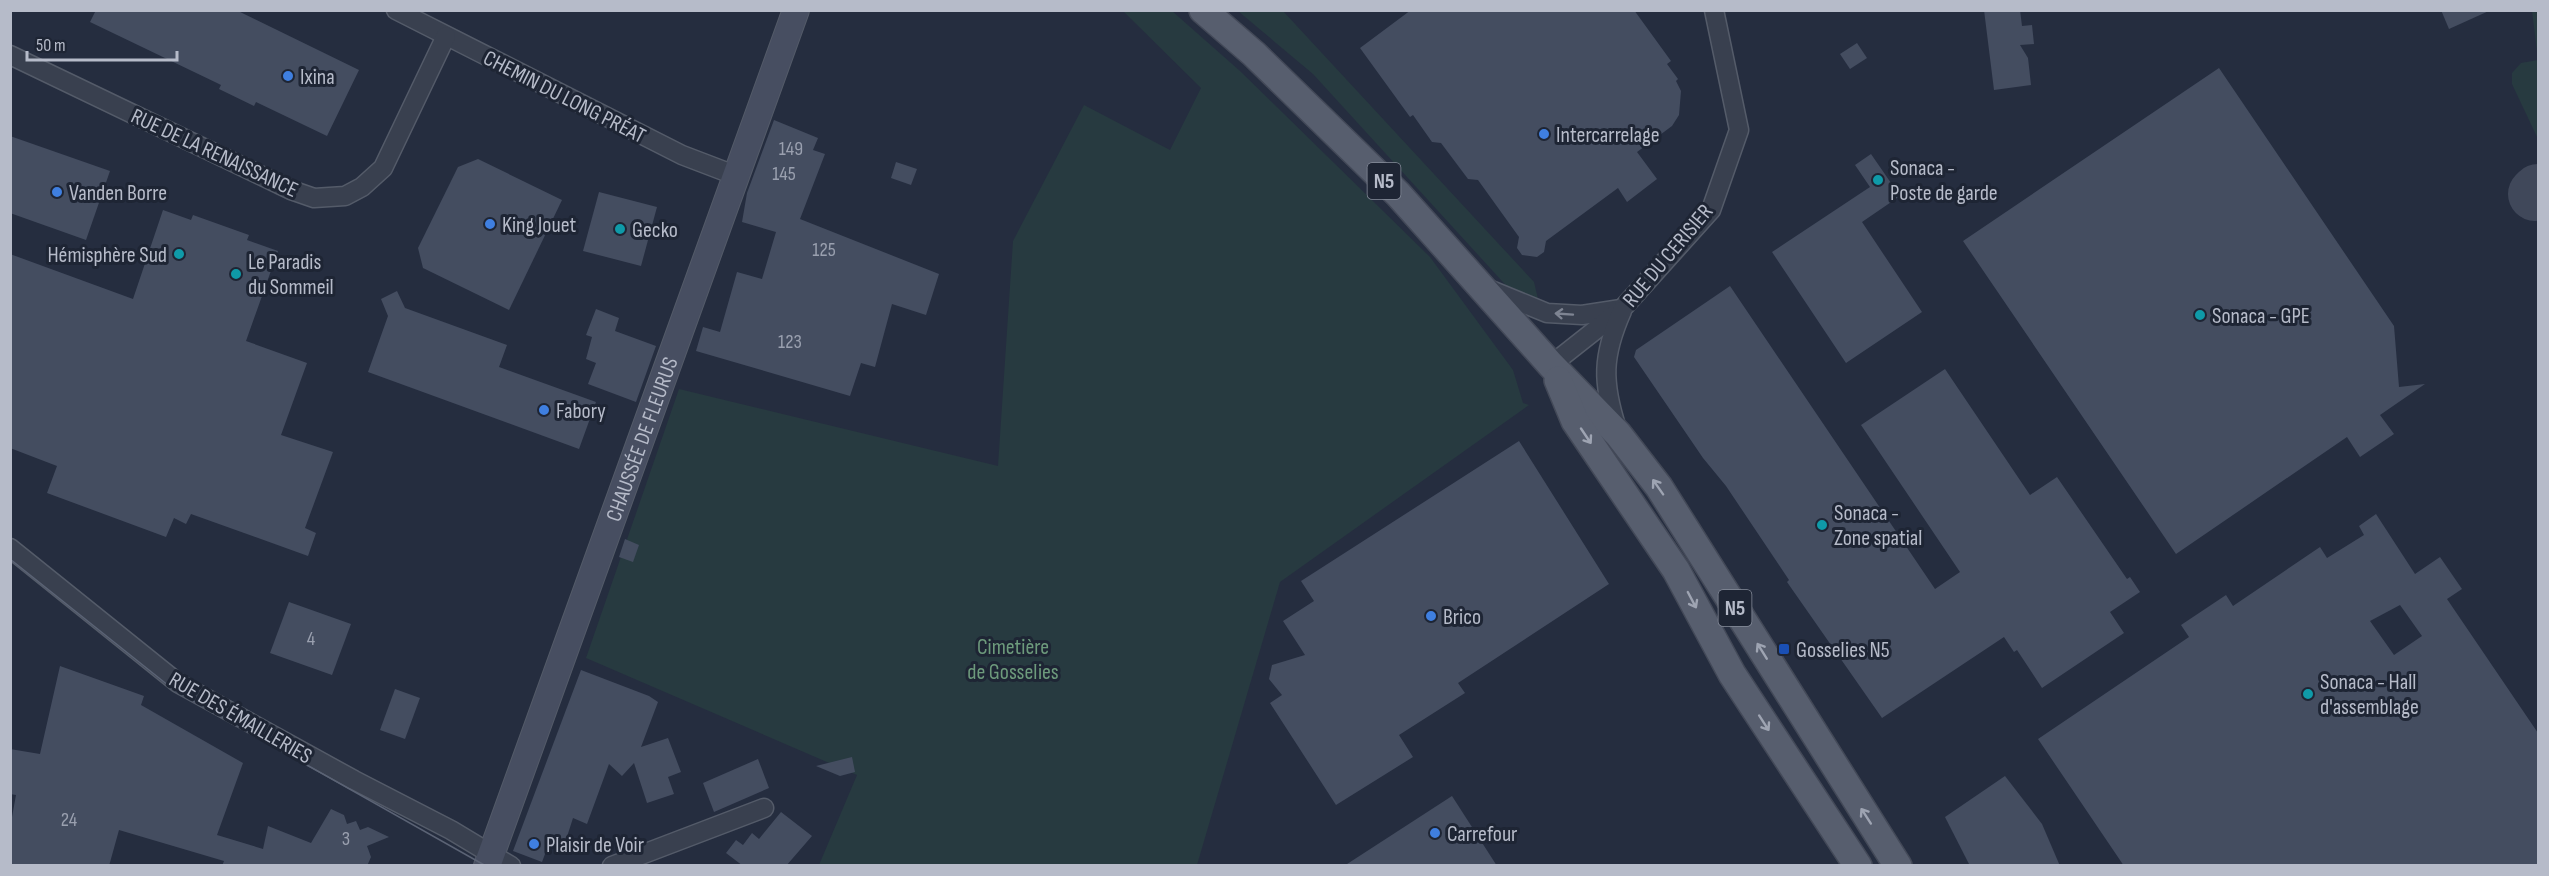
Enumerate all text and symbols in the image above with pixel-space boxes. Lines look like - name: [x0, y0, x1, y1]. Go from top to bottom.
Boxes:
- scale bar: [27, 24, 177, 62]
- text: 50 m: [36, 35, 66, 56]
- street label: CHEMIN DU LONG PRÉAT: [479, 45, 650, 150]
- place label: Ixina: [300, 64, 335, 91]
- marker: Ixina: [281, 69, 295, 83]
- street label: RUE DE LA RENAISSANCE: [126, 103, 302, 204]
- place label: Intercarrelage: [1556, 122, 1660, 149]
- marker: Intercarrelage: [1537, 127, 1551, 141]
- house number: 149: [779, 137, 803, 161]
- place label: Sonaca - Poste de garde: [1890, 155, 1998, 207]
- house number: 145: [772, 162, 796, 186]
- road number: N5: [1368, 163, 1400, 199]
- marker: Sonaca - Poste de garde: [1871, 173, 1885, 187]
- place label: Vanden Borre: [69, 180, 167, 207]
- marker: Vanden Borre: [50, 185, 64, 199]
- street label: RUE DU CERISIER: [1617, 199, 1719, 313]
- place label: King Jouet: [502, 212, 576, 239]
- marker: King Jouet: [483, 217, 497, 231]
- place label: Gecko: [632, 217, 678, 244]
- marker: Gecko: [613, 222, 627, 236]
- house number: 125: [812, 238, 836, 262]
- place label: Hémisphère Sud: [47, 242, 167, 269]
- marker: Hémisphère Sud: [172, 247, 186, 261]
- place label: Le Paradis du Sommeil: [248, 249, 334, 301]
- marker: Le Paradis du Sommeil: [229, 267, 243, 281]
- place label: Sonaca - GPE: [2212, 303, 2310, 330]
- marker: Sonaca - GPE: [2193, 308, 2207, 322]
- one-way arrow: [1555, 309, 1575, 320]
- house number: 123: [778, 330, 802, 354]
- street label: CHAUSSÉE DE FLEURUS: [601, 354, 685, 525]
- place label: Fabory: [556, 398, 606, 425]
- marker: Fabory: [537, 403, 551, 417]
- one-way arrow: [1580, 428, 1592, 444]
- one-way arrow: [1652, 479, 1664, 495]
- place label: Sonaca - Zone spatial: [1834, 500, 1922, 552]
- marker: Sonaca - Zone spatial: [1815, 518, 1829, 532]
- road number: N5: [1718, 590, 1752, 626]
- one-way arrow: [1686, 591, 1698, 608]
- place label: Brico: [1443, 604, 1481, 631]
- marker: Brico: [1424, 609, 1438, 623]
- house number: 4: [307, 627, 315, 651]
- park label: Cimetière de Gosselies: [967, 634, 1059, 686]
- place label: Gosselies N5: [1796, 637, 1890, 664]
- marker: Gosselies N5: [1777, 642, 1791, 656]
- one-way arrow: [1756, 643, 1769, 660]
- street label: RUE DES ÉMAILLERIES: [164, 666, 317, 770]
- place label: Sonaca - Hall d'assemblage: [2320, 669, 2419, 721]
- marker: Sonaca - Hall d'assemblage: [2301, 687, 2315, 701]
- one-way arrow: [1758, 714, 1770, 730]
- house number: 24: [61, 808, 77, 832]
- one-way arrow: [1860, 808, 1872, 825]
- place label: Carrefour: [1447, 821, 1517, 848]
- marker: Carrefour: [1428, 826, 1442, 840]
- house number: 3: [342, 827, 350, 851]
- place label: Plaisir de Voir: [546, 832, 644, 859]
- marker: Plaisir de Voir: [527, 837, 541, 851]

